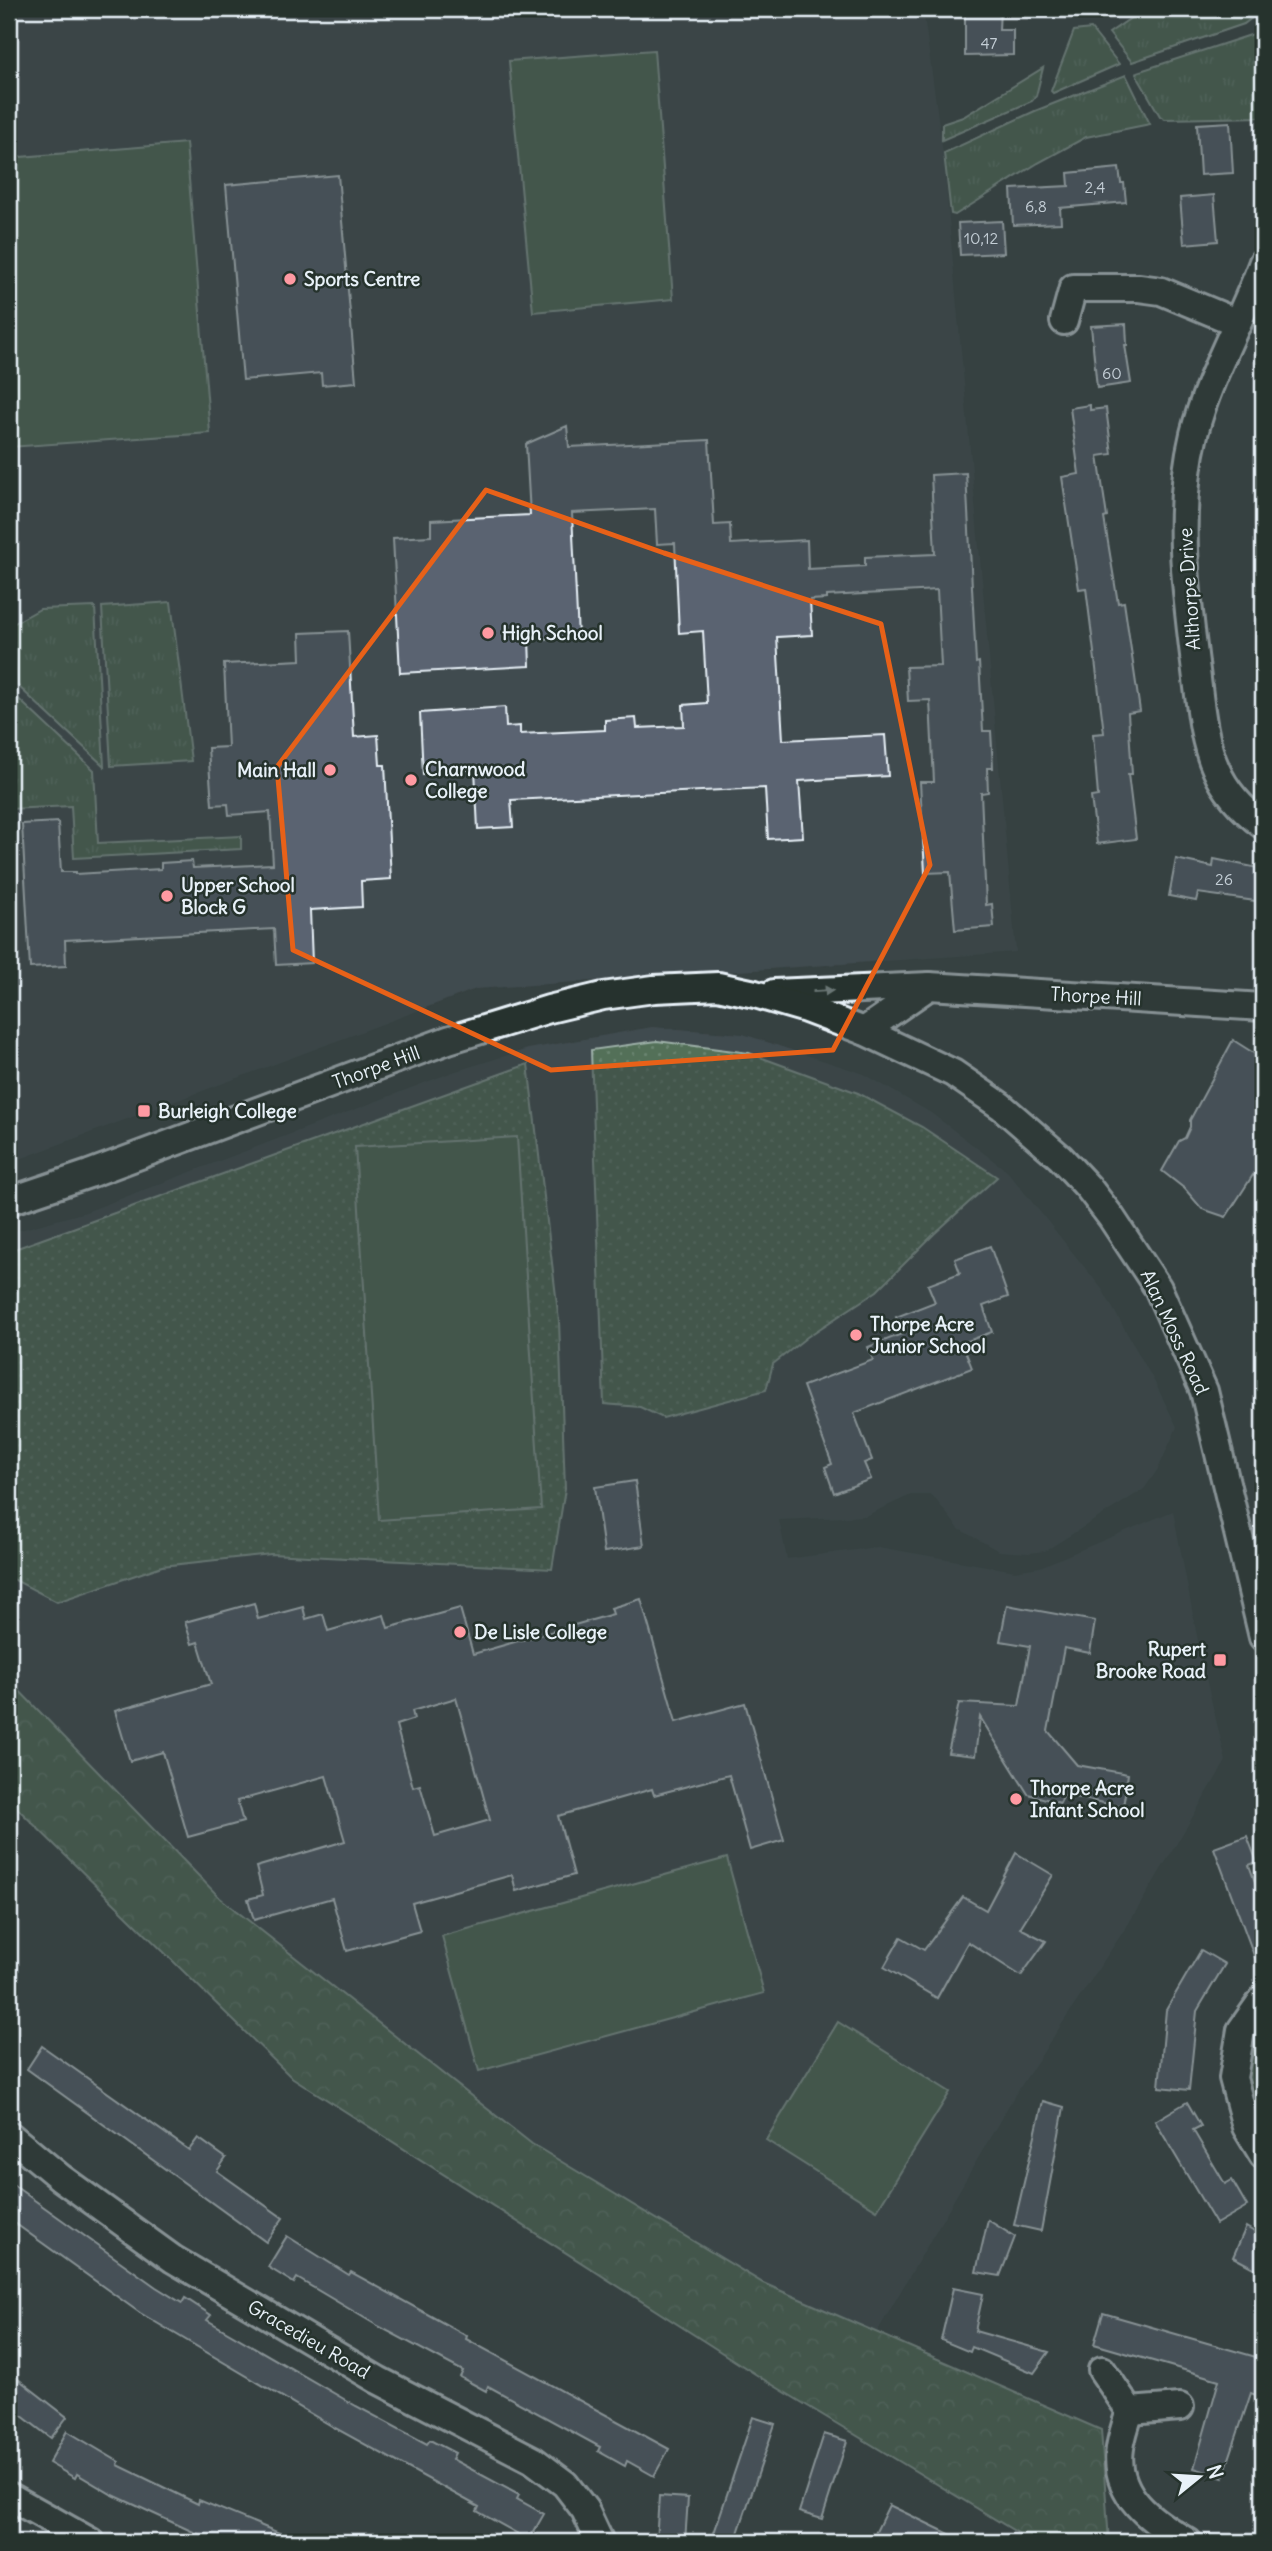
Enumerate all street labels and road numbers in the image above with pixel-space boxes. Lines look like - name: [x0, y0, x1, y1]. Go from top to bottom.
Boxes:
- street label: Althorpe Drive: [1173, 527, 1205, 651]
- street label: Thorpe Hill: [1050, 982, 1142, 1010]
- street label: Thorpe Hill: [329, 1040, 423, 1094]
- street label: Alan Moss Road: [1136, 1266, 1214, 1398]
- street label: Gracedieu Road: [243, 2294, 375, 2384]

